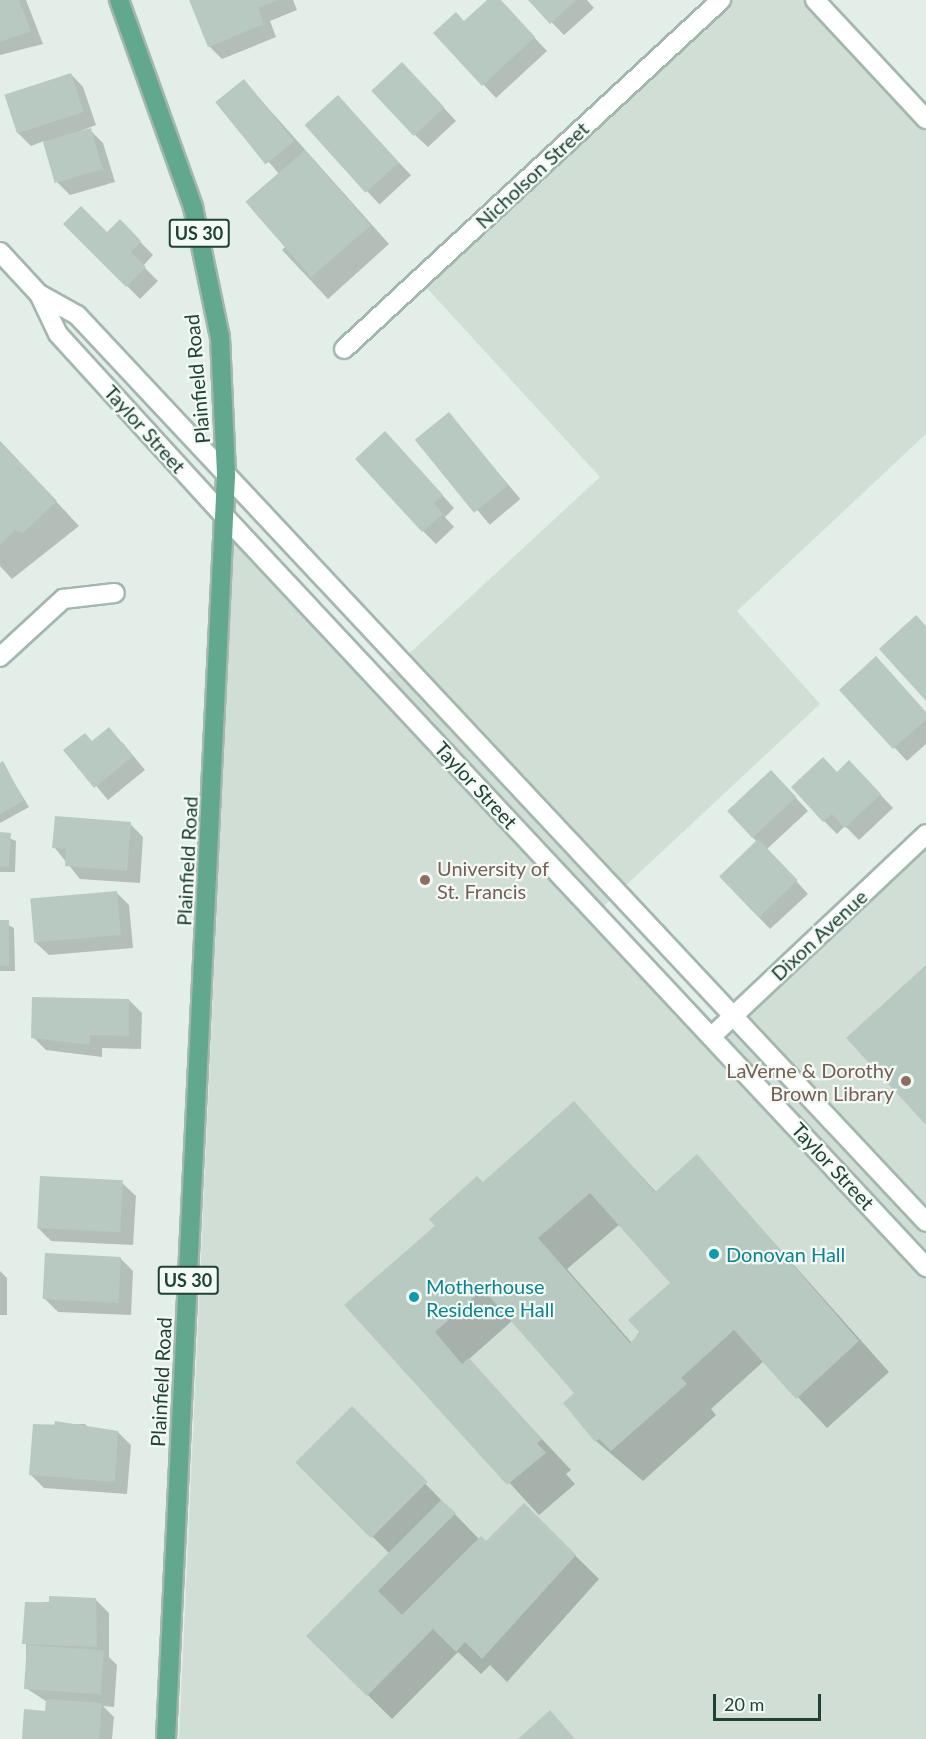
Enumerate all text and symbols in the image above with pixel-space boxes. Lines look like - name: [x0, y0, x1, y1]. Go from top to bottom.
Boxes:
- street label: Nicholson Street: [471, 117, 593, 233]
- road number: US 30: [168, 218, 230, 248]
- street label: Plainfield Road: [179, 313, 215, 445]
- street label: Taylor Street: [99, 380, 191, 478]
- street label: Taylor Street: [429, 736, 523, 834]
- street label: Plainfield Road: [172, 796, 202, 926]
- place label: University of St. Francis: [437, 856, 549, 903]
- marker: University of St. Francis: [418, 873, 432, 887]
- street label: Dixon Avenue: [766, 884, 872, 986]
- place label: LaVerne & Dorothy Brown Library: [726, 1058, 894, 1105]
- marker: LaVerne & Dorothy Brown Library: [899, 1074, 913, 1088]
- street label: Taylor Street: [786, 1117, 880, 1215]
- place label: Donovan Hall: [726, 1242, 845, 1266]
- marker: Donovan Hall: [707, 1247, 721, 1261]
- road number: US 30: [156, 1265, 219, 1295]
- place label: Motherhouse Residence Hall: [426, 1274, 554, 1321]
- marker: Motherhouse Residence Hall: [407, 1290, 421, 1304]
- street label: Plainfield Road: [146, 1317, 176, 1447]
- scale bar: [716, 1682, 824, 1720]
- text: 20 m: [724, 1693, 764, 1715]

